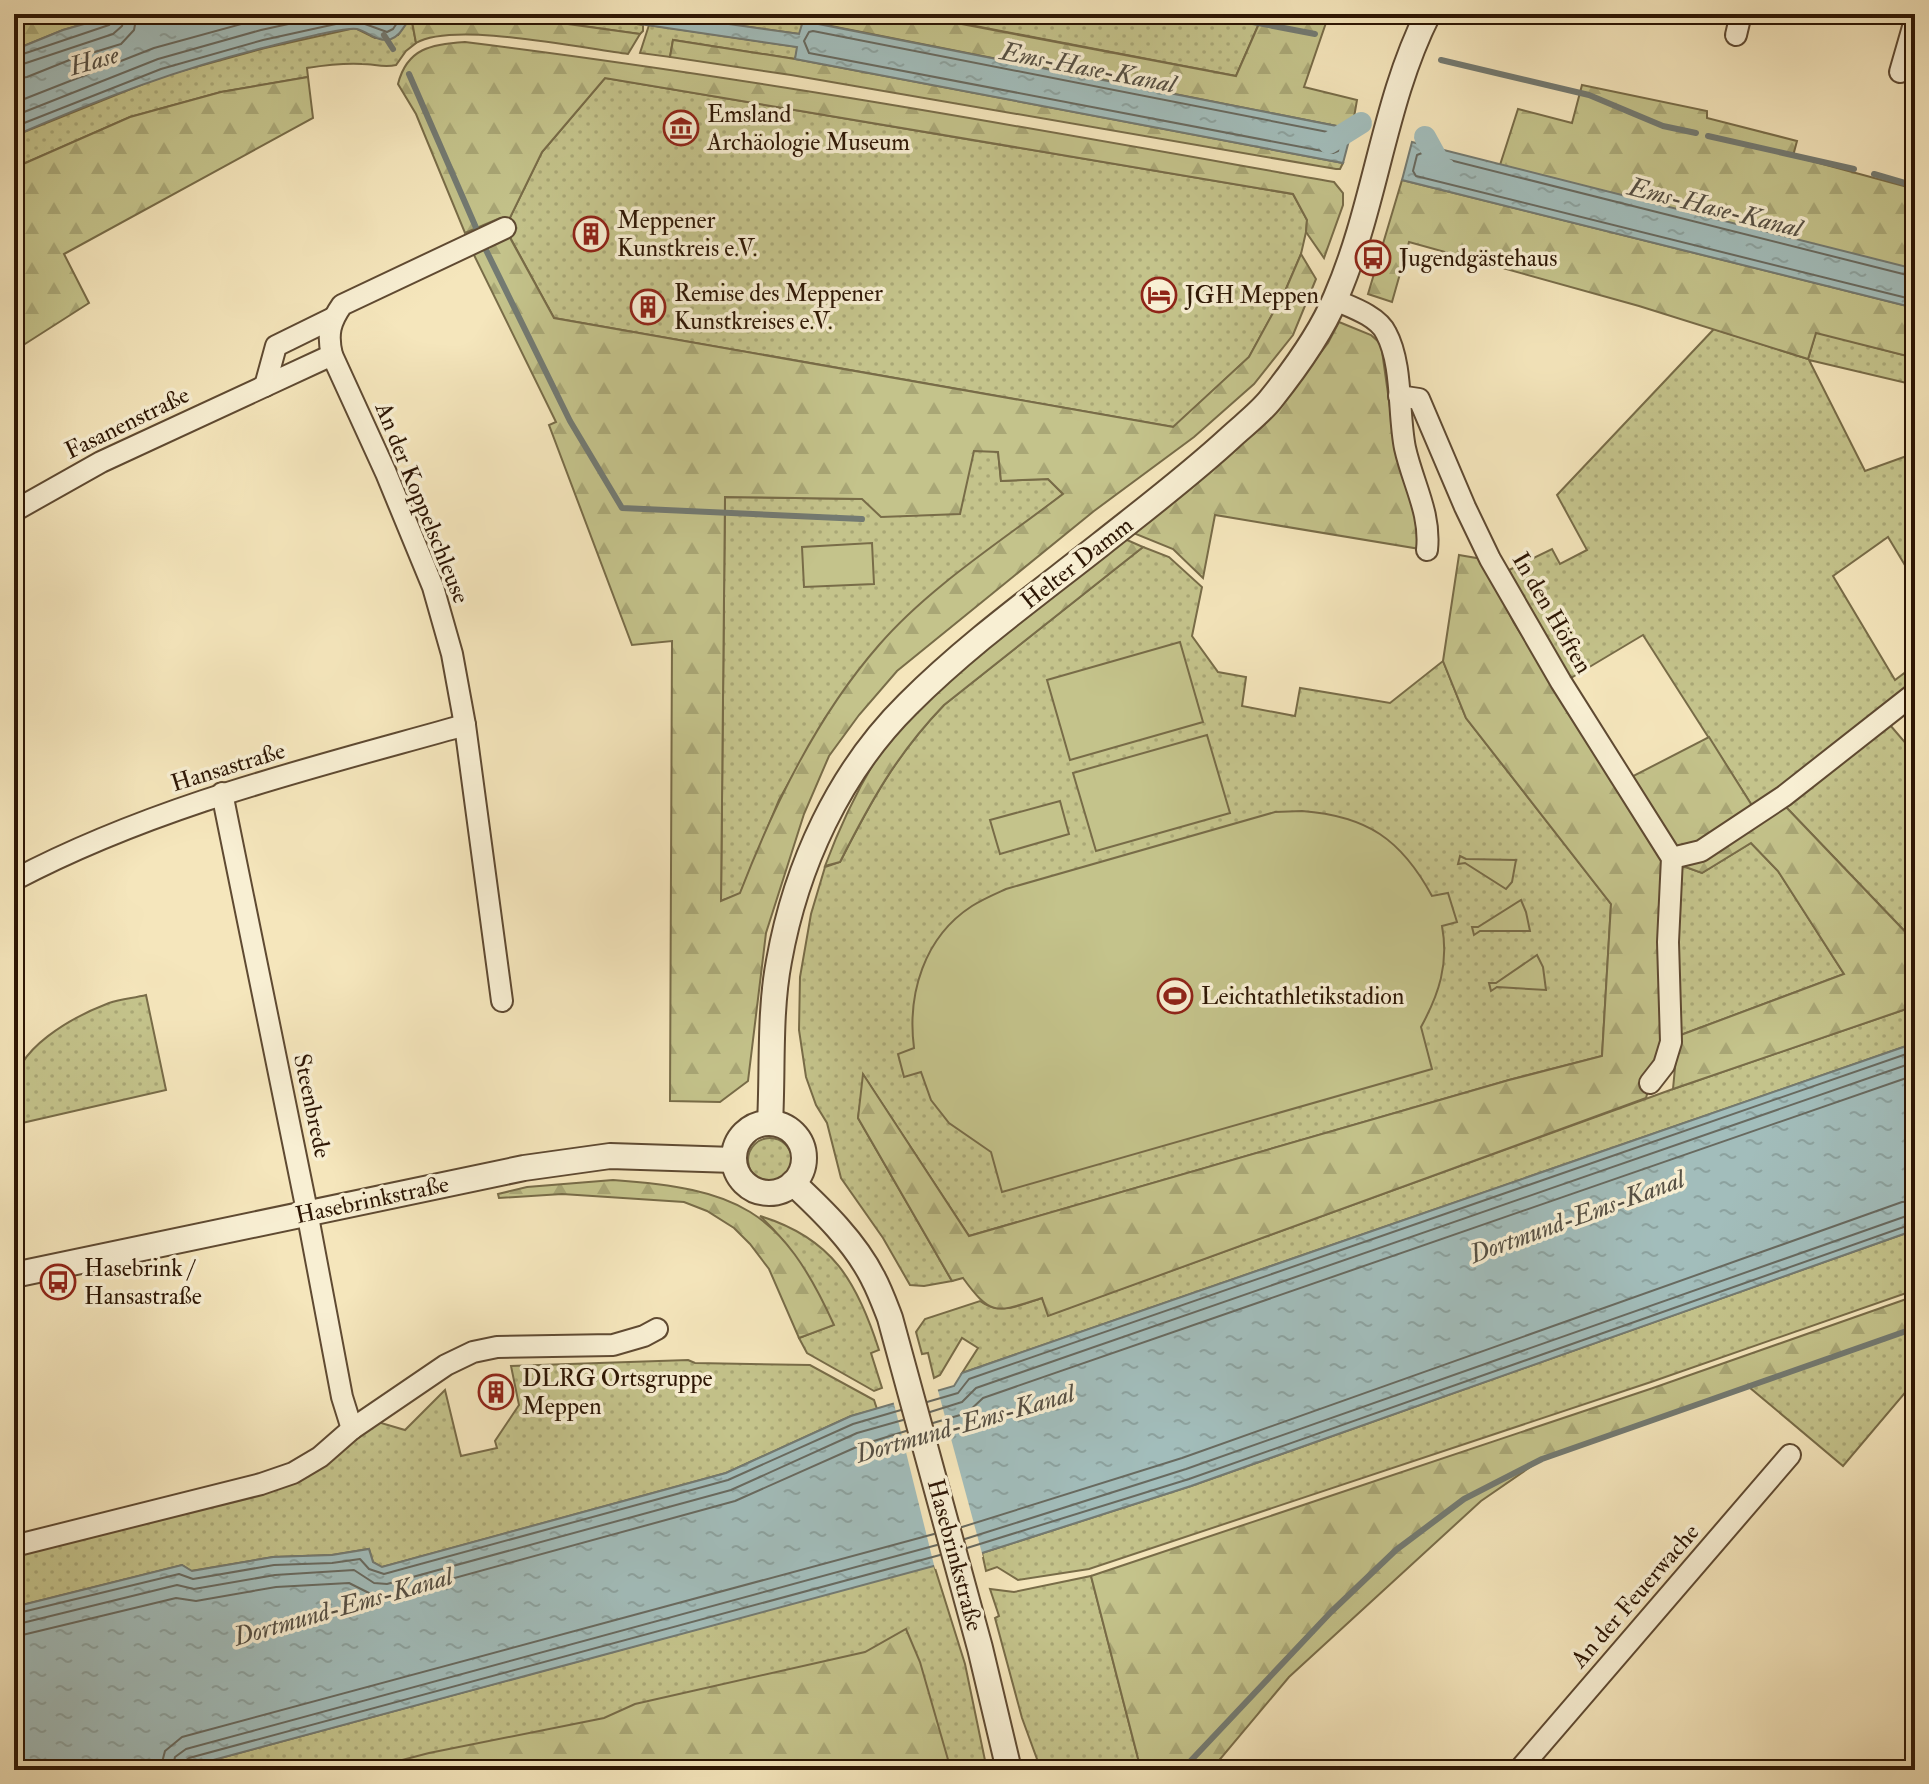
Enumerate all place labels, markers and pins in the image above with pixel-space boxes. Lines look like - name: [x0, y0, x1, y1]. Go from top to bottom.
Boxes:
- place label: Emsland Archäologie Museum: [706, 99, 910, 158]
- museum icon: Emsland Archäologie Museum: [662, 109, 700, 147]
- place label: Meppener Kunstkreis e.V.: [617, 205, 757, 264]
- building icon: Meppener Kunstkreis e.V.: [572, 215, 610, 253]
- bus stop icon: Jugendgästehaus: [1354, 239, 1392, 277]
- place label: Jugendgästehaus: [1398, 243, 1557, 274]
- hotel icon: JGH Meppen: [1140, 276, 1178, 314]
- place label: Remise des Meppener Kunstkreises e.V.: [674, 278, 883, 337]
- place label: JGH Meppen: [1184, 280, 1319, 311]
- building icon: Remise des Meppener Kunstkreises e.V.: [629, 288, 667, 326]
- sports icon: Leichtathletikstadion: [1156, 977, 1194, 1015]
- place label: Leichtathletikstadion: [1201, 981, 1404, 1012]
- place label: Hasebrink / Hansastraße: [84, 1253, 202, 1312]
- bus stop icon: Hasebrink / Hansastraße: [39, 1263, 77, 1301]
- place label: DLRG Ortsgruppe Meppen: [522, 1363, 713, 1422]
- building icon: DLRG Ortsgruppe Meppen: [477, 1373, 515, 1411]

